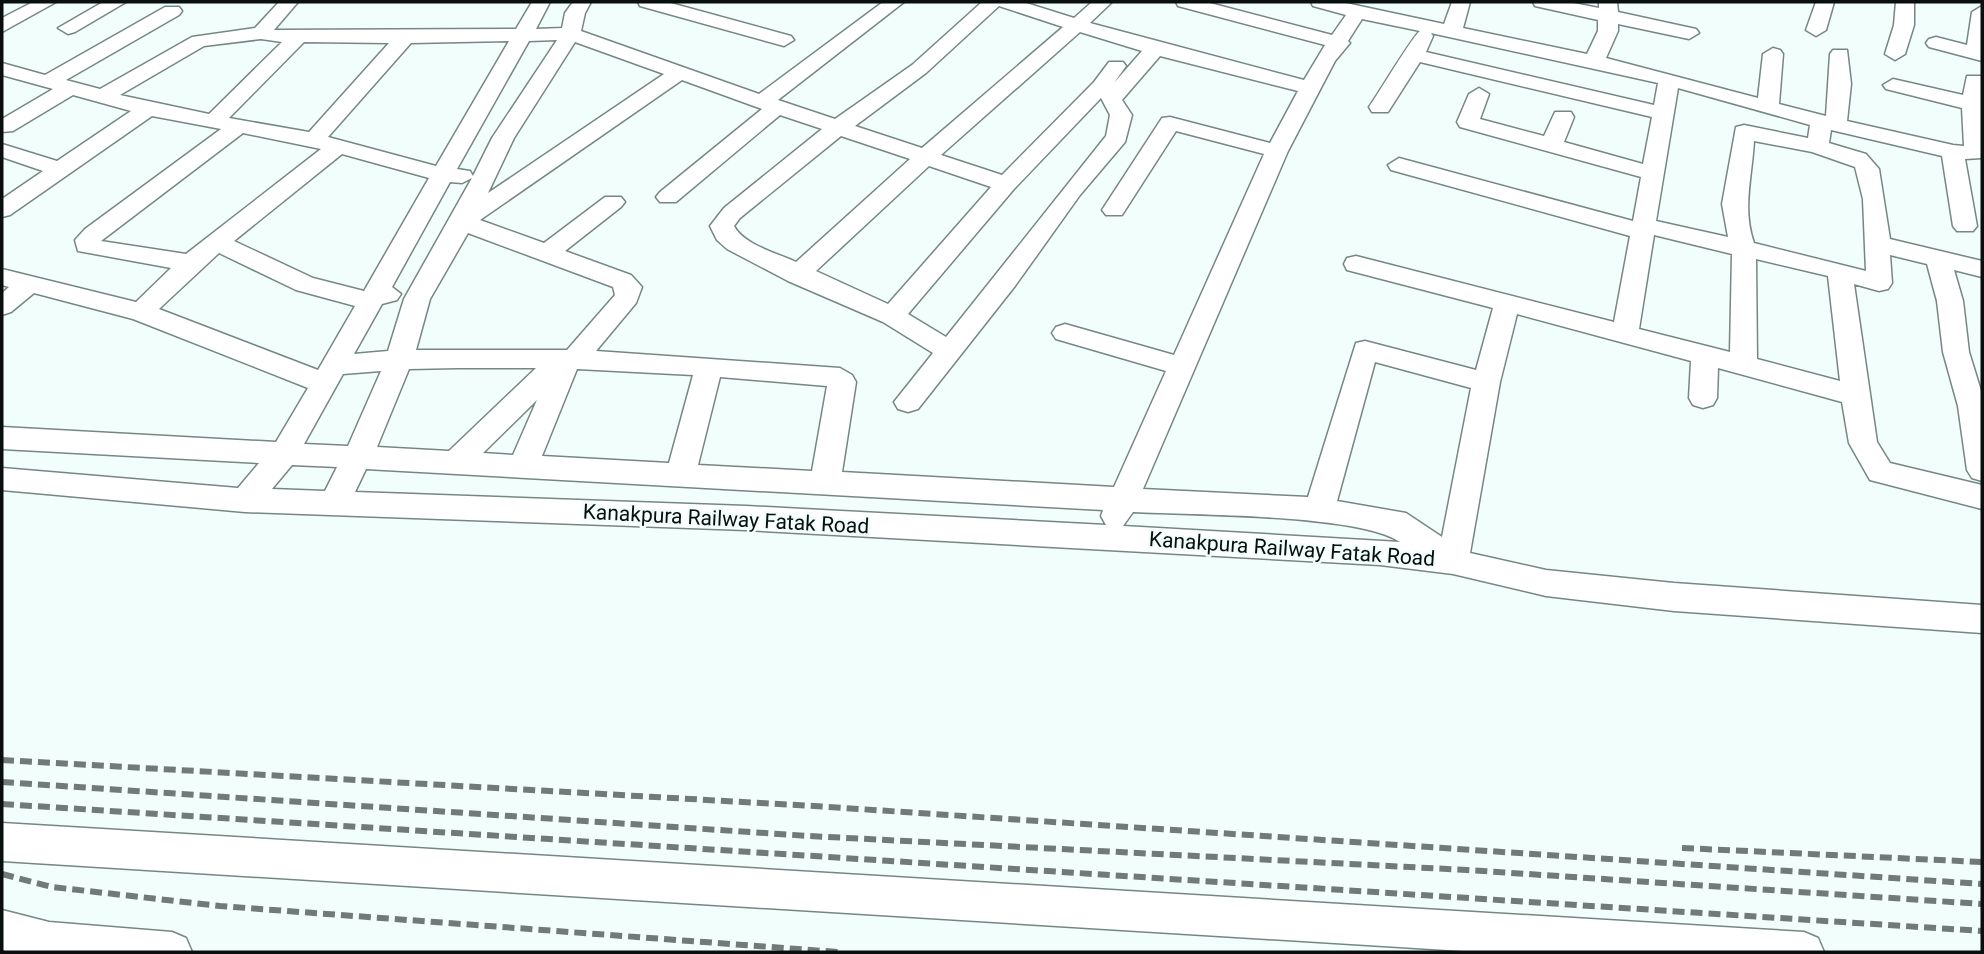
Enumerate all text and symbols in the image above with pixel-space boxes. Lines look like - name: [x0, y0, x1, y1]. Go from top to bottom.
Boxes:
- street label: Kanakpura Railway Fatak Road: [582, 500, 870, 538]
- street label: Kanakpura Railway Fatak Road: [1148, 527, 1436, 571]

